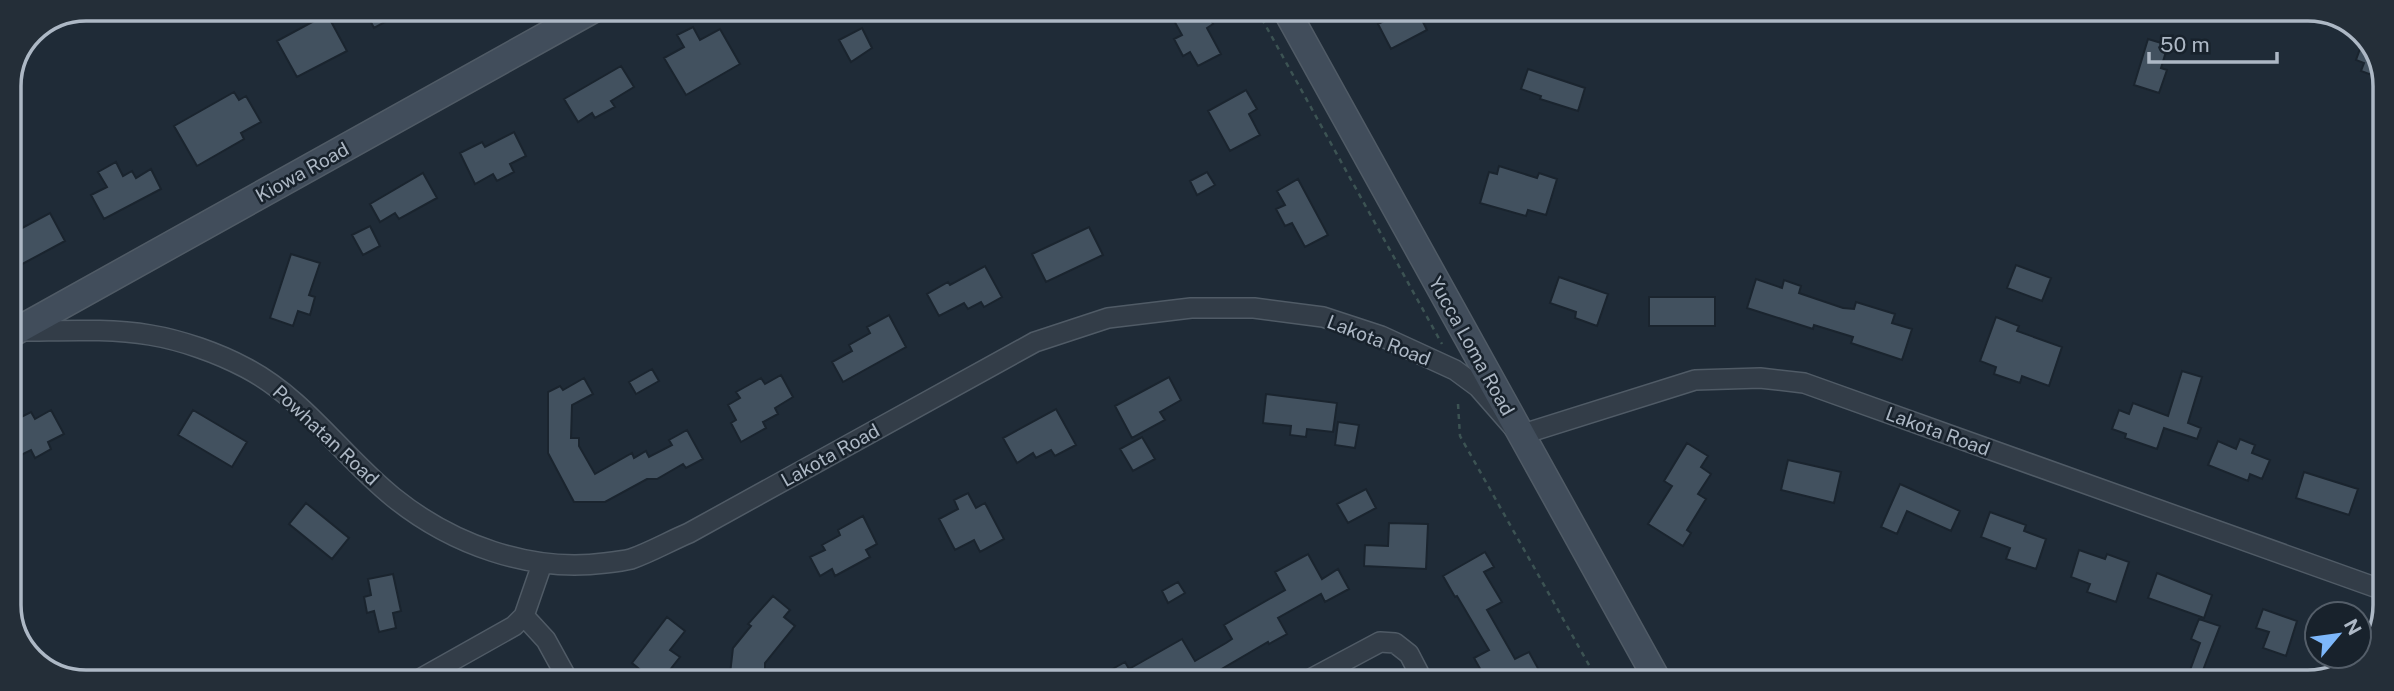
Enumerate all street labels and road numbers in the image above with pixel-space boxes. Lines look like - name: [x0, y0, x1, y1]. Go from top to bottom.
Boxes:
- street label: Kiowa Road: [252, 137, 352, 207]
- street label: Yucca Loma Road: [1425, 273, 1519, 419]
- street label: Lakota Road: [1324, 310, 1434, 370]
- street label: Powhatan Road: [268, 380, 384, 490]
- street label: Lakota Road: [1883, 402, 1993, 460]
- street label: Lakota Road: [777, 419, 883, 491]

